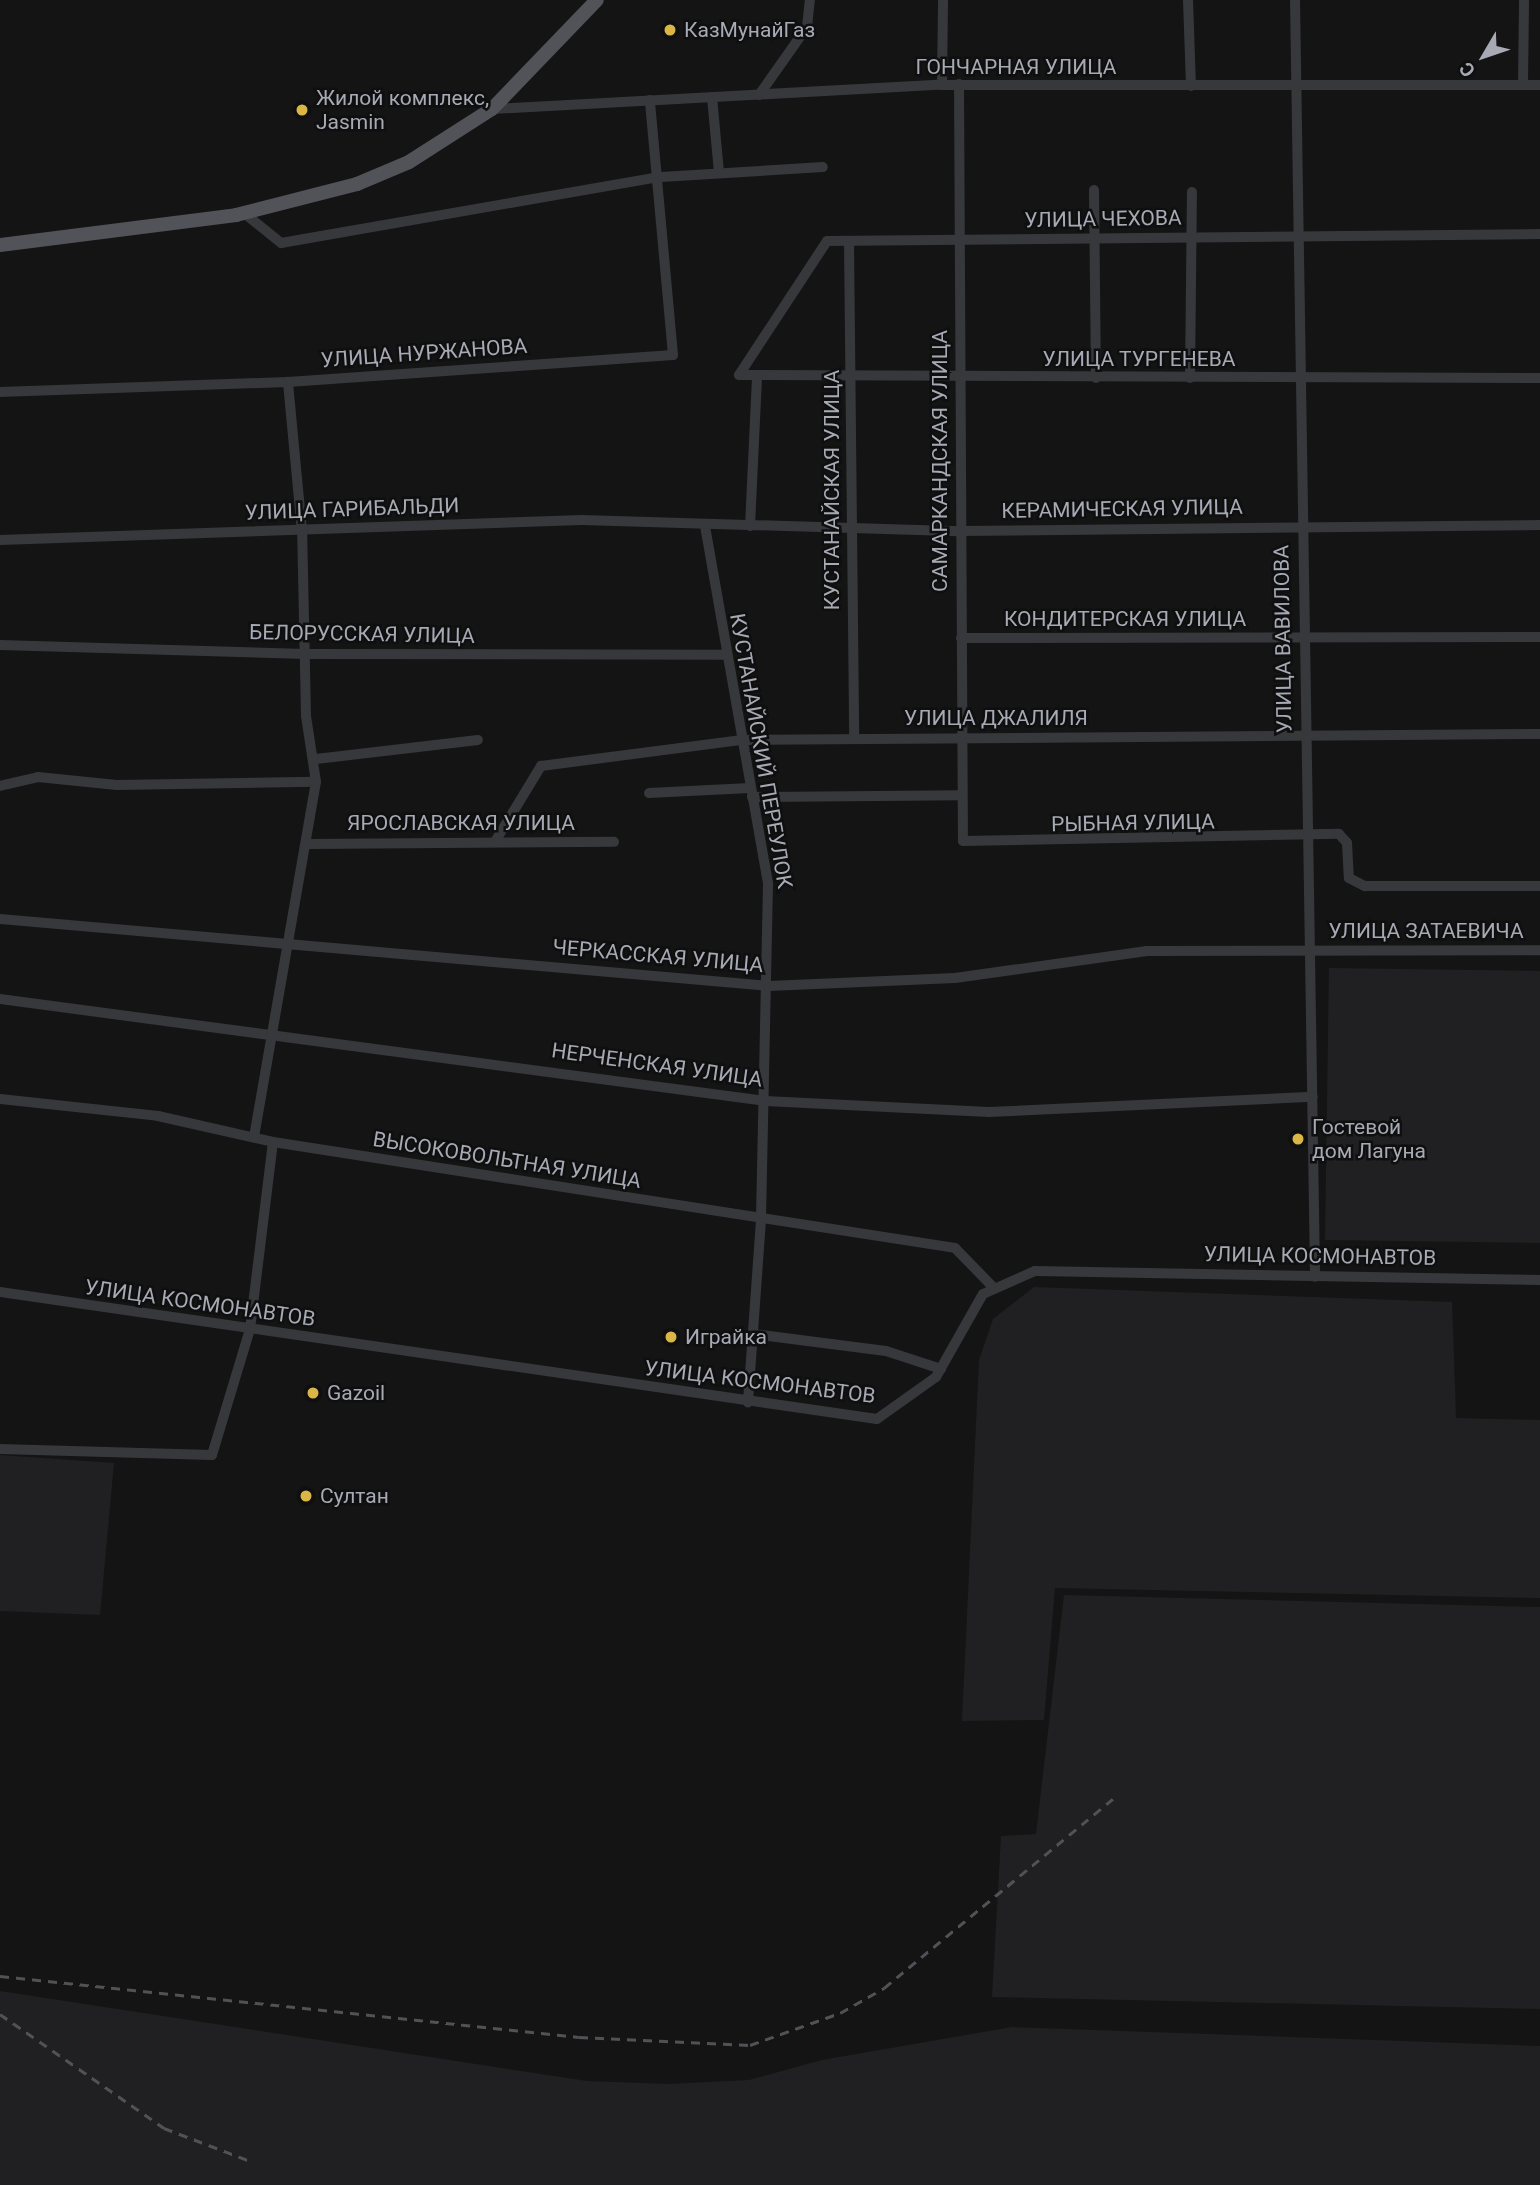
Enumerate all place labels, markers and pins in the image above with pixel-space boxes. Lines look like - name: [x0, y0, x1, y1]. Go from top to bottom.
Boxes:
- place label: КазМунайГаз: [684, 17, 815, 43]
- marker: КазМунайГаз: [662, 22, 678, 38]
- place label: Жилой комплекс, Jasmin: [316, 85, 489, 135]
- marker: Жилой комплекс, Jasmin: [294, 102, 310, 118]
- place label: Гостевой дом Лагуна: [1312, 1114, 1426, 1164]
- marker: Гостевой дом Лагуна: [1290, 1131, 1306, 1147]
- place label: Играйка: [685, 1324, 767, 1350]
- marker: Играйка: [663, 1329, 679, 1345]
- place label: Gazoil: [327, 1380, 385, 1406]
- marker: Gazoil: [305, 1385, 321, 1401]
- place label: Султан: [320, 1483, 389, 1509]
- marker: Султан: [298, 1488, 314, 1504]

